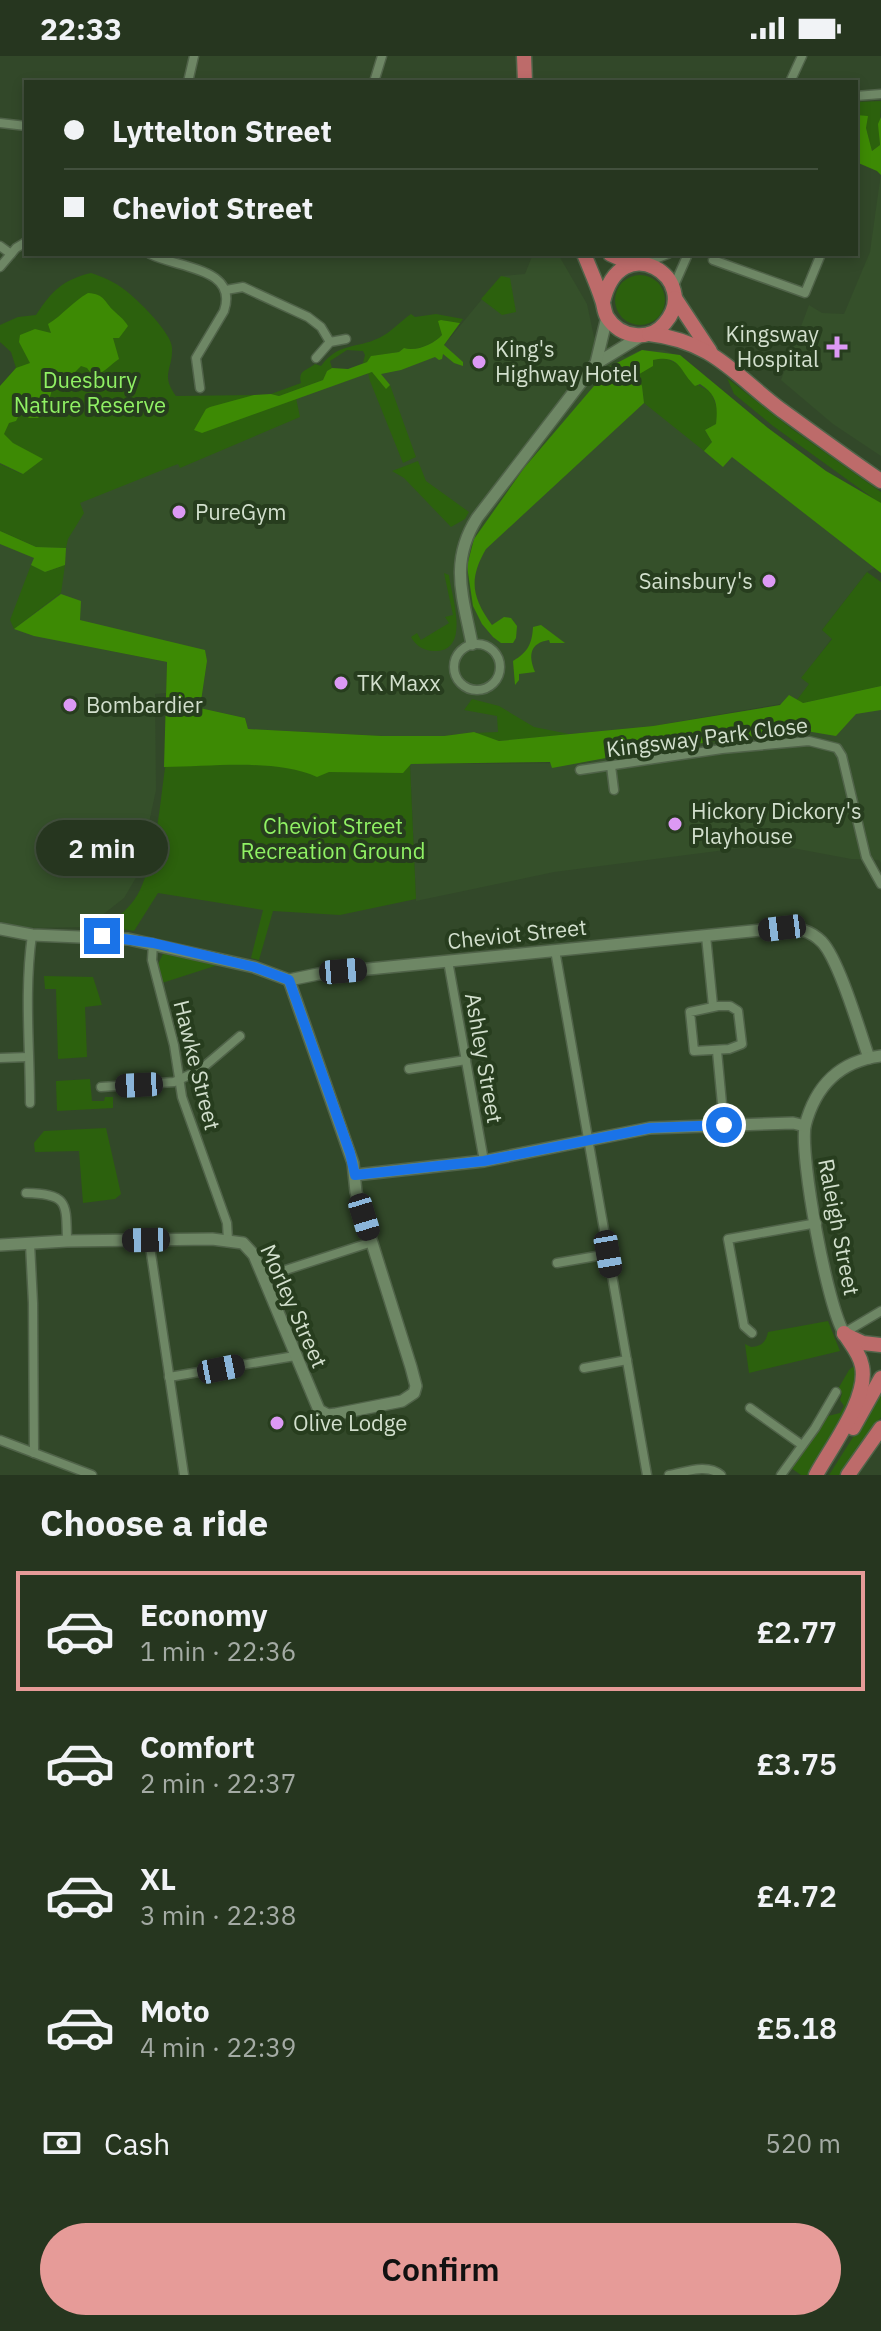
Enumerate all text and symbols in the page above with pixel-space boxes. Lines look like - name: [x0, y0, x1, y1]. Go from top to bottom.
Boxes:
- text: 22:33: [40, 9, 122, 48]
- text: Lyttelton Street: [112, 111, 332, 150]
- text: Cheviot Street: [112, 188, 313, 227]
- place label: Kingsway Hospital: [726, 319, 819, 373]
- place label: King's Highway Hotel: [495, 334, 638, 388]
- marker: Kingsway Hospital: [826, 336, 848, 358]
- marker: King's Highway Hotel: [470, 353, 488, 371]
- park label: Duesbury Nature Reserve: [14, 365, 166, 419]
- place label: PureGym: [195, 497, 286, 526]
- marker: PureGym: [170, 503, 188, 521]
- place label: Sainsbury's: [639, 566, 753, 595]
- marker: Sainsbury's: [760, 572, 778, 590]
- place label: TK Maxx: [357, 668, 441, 697]
- marker: TK Maxx: [332, 674, 350, 692]
- place label: Bombardier: [86, 690, 203, 719]
- marker: Bombardier: [61, 696, 79, 714]
- street label: Kingsway Park Close: [604, 710, 809, 763]
- place label: Hickory Dickory's Playhouse: [691, 796, 862, 850]
- park label: Cheviot Street Recreation Ground: [240, 811, 426, 865]
- marker: Hickory Dickory's Playhouse: [666, 815, 684, 833]
- callout: 2 min: [36, 820, 168, 876]
- text: 2 min: [68, 831, 136, 865]
- street label: Cheviot Street: [446, 912, 588, 955]
- car: [757, 913, 807, 943]
- route end: [84, 918, 120, 954]
- car: [318, 957, 368, 985]
- street label: Ashley Street: [459, 991, 510, 1125]
- street label: Hawke Street: [167, 997, 228, 1133]
- car: [114, 1072, 164, 1098]
- route start: [706, 1107, 742, 1143]
- street label: Raleigh Street: [812, 1156, 867, 1298]
- car: [346, 1191, 382, 1243]
- car: [122, 1228, 170, 1252]
- car: [592, 1228, 624, 1280]
- street label: Morley Street: [254, 1239, 335, 1372]
- car: [195, 1353, 247, 1385]
- place label: Olive Lodge: [293, 1408, 407, 1437]
- marker: Olive Lodge: [268, 1414, 286, 1432]
- text: Choose a ride: [40, 1499, 268, 1546]
- icon: car: [44, 1595, 116, 1667]
- text: Economy: [140, 1595, 268, 1634]
- text: £2.77: [756, 1612, 837, 1651]
- text: 1 min · 22:36: [140, 1634, 296, 1668]
- icon: car: [44, 1727, 116, 1799]
- text: Comfort: [140, 1727, 255, 1766]
- text: £3.75: [756, 1744, 837, 1783]
- text: 2 min · 22:37: [140, 1766, 296, 1800]
- icon: car: [44, 1859, 116, 1931]
- text: XL: [140, 1859, 176, 1898]
- text: £4.72: [756, 1876, 837, 1915]
- text: 3 min · 22:38: [140, 1898, 296, 1932]
- icon: car: [44, 1991, 116, 2063]
- text: Moto: [140, 1991, 210, 2030]
- text: £5.18: [756, 2008, 837, 2047]
- text: 4 min · 22:39: [140, 2030, 296, 2064]
- icon: cash: [40, 2121, 84, 2165]
- text: Cash: [104, 2124, 170, 2163]
- text: 520 m: [765, 2126, 841, 2160]
- button: Confirm: [40, 2223, 841, 2315]

